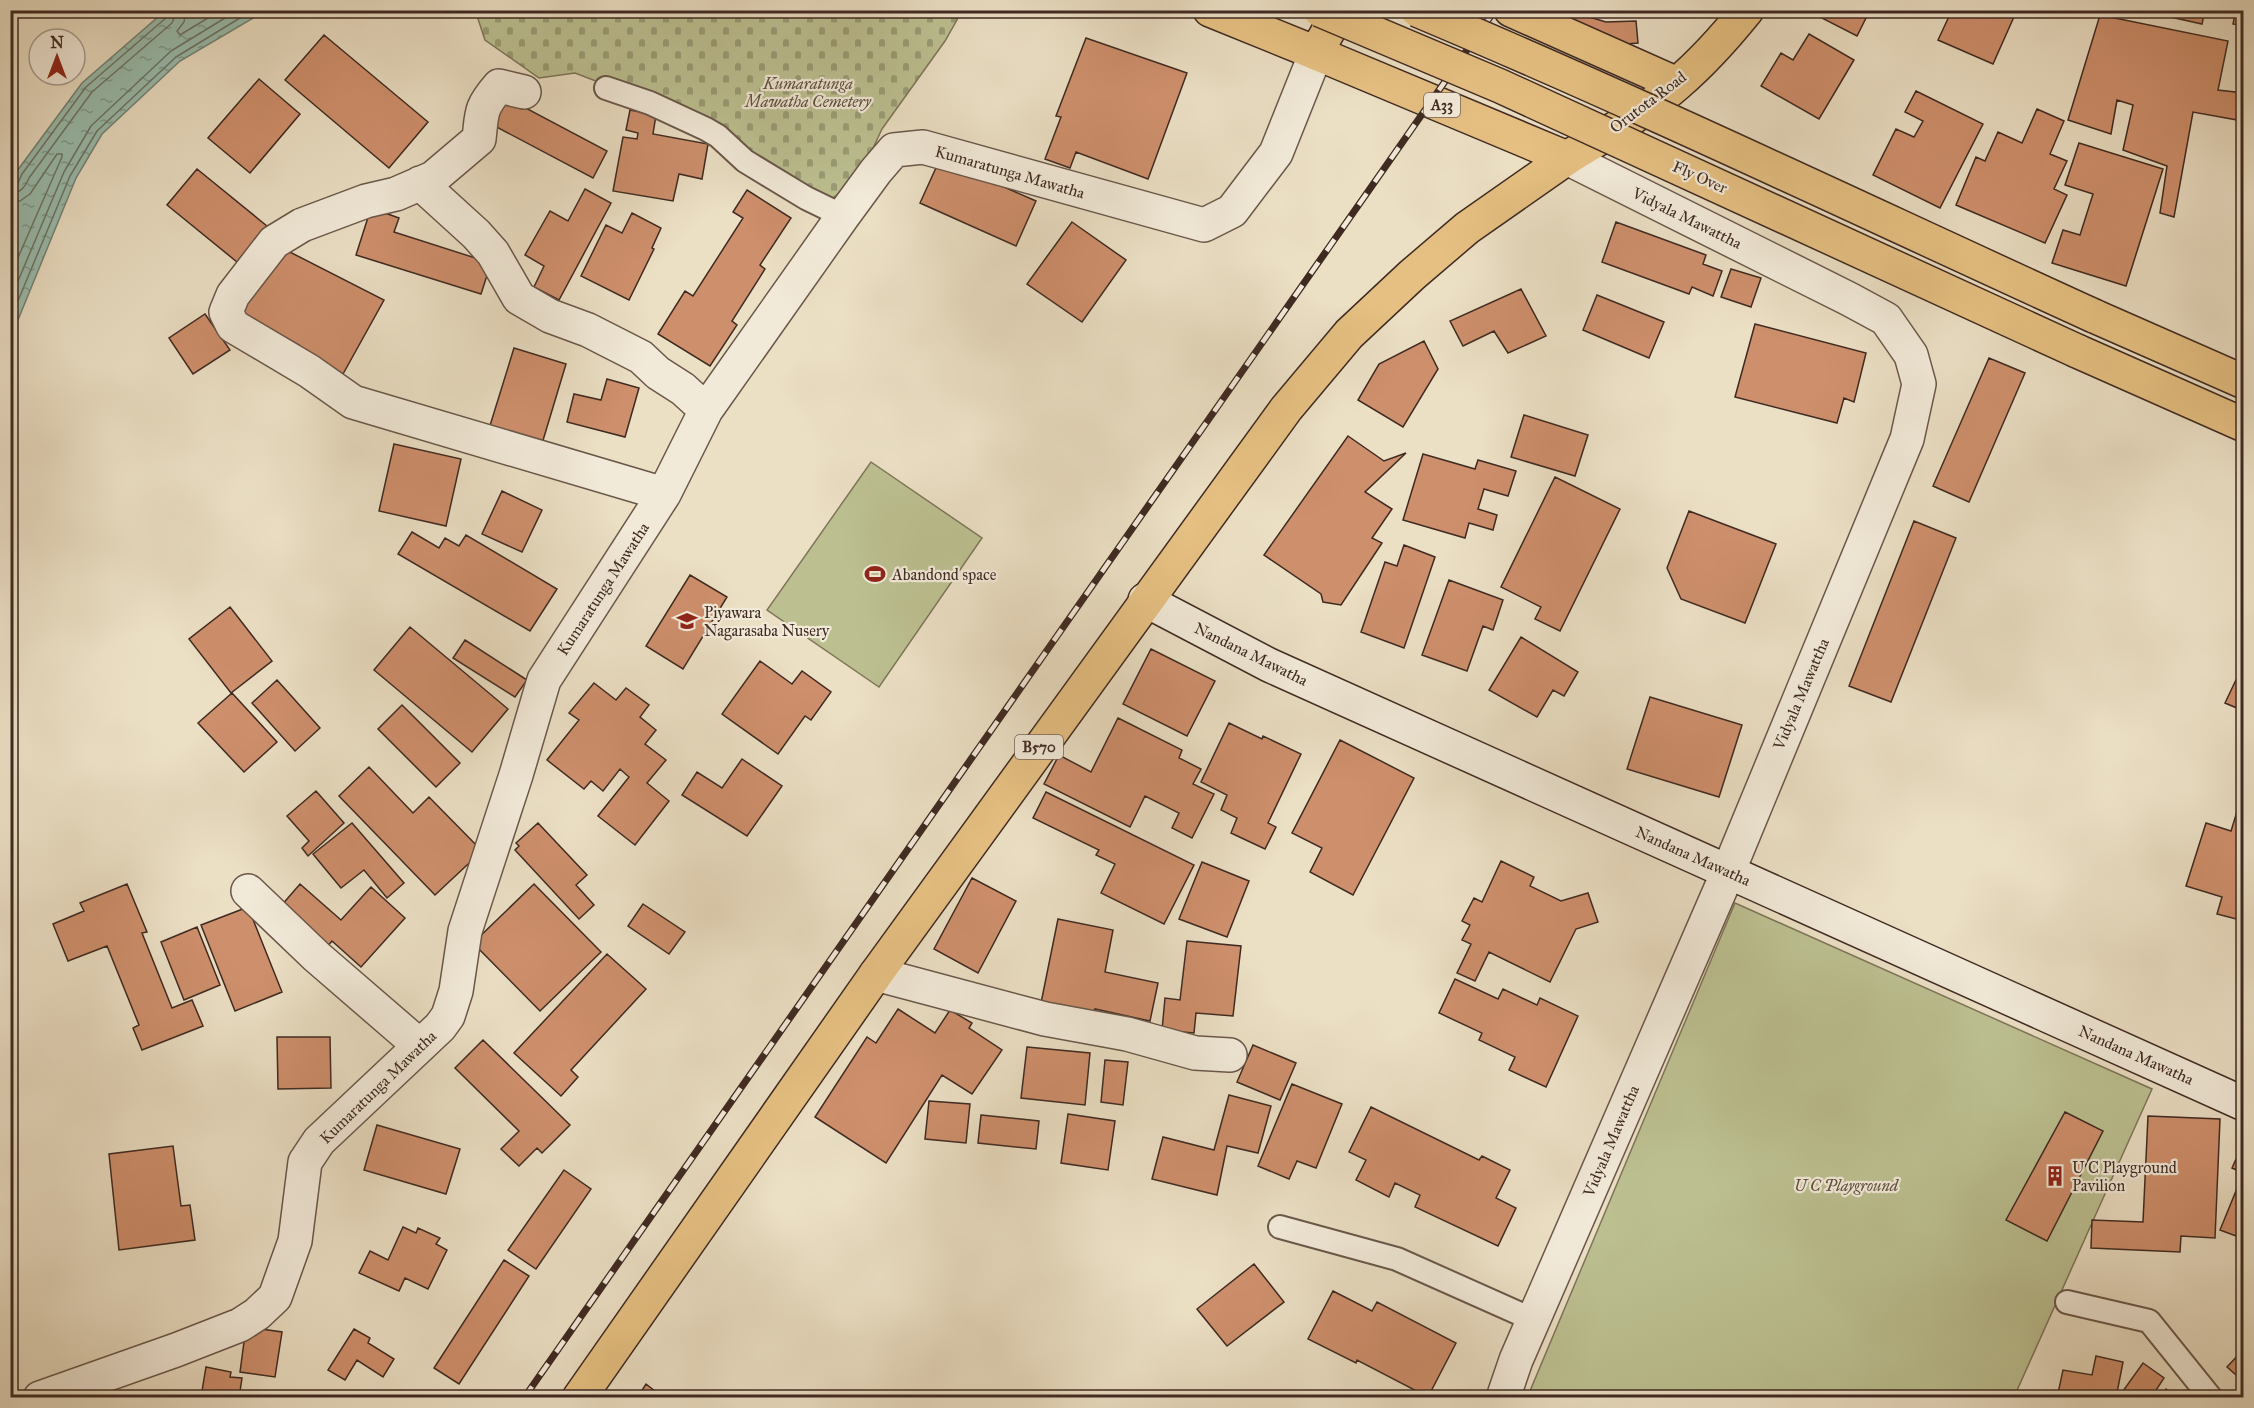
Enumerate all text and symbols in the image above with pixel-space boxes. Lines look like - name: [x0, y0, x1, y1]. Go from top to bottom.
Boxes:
- north arrow: [27, 27, 87, 87]
- text: N: [50, 33, 64, 52]
- street label: Orutota Road: [1606, 67, 1690, 137]
- park label: Kumaratunga Mawatha Cemetery: [743, 74, 872, 111]
- road number: A33: [1424, 93, 1460, 117]
- street label: Kumaratunga Mawatha: [933, 142, 1087, 203]
- street label: Fly Over: [1670, 157, 1730, 197]
- street label: Vidyala Mawattha: [1628, 183, 1745, 253]
- street label: Kumaratunga Mawatha: [553, 519, 654, 660]
- sports icon: Abandond space: [863, 562, 887, 586]
- place label: Abandond space: [891, 565, 997, 584]
- place label: Piyawara Nagarasaba Nusery: [704, 603, 830, 641]
- school or university icon: Piyawara Nagarasaba Nusery: [675, 609, 699, 633]
- street label: Nandana Mawatha: [1191, 618, 1311, 690]
- street label: Vidyala Mawattha: [1769, 635, 1833, 754]
- road number: B570: [1015, 735, 1063, 759]
- street label: Nandana Mawatha: [1633, 822, 1754, 890]
- street label: Nandana Mawatha: [2076, 1021, 2197, 1089]
- street label: Kumaratunga Mawatha: [316, 1026, 441, 1148]
- street label: Vidyala Mawattha: [1579, 1082, 1643, 1201]
- place label: U C Playground Pavilion: [2072, 1158, 2177, 1195]
- building icon: U C Playground Pavilion: [2043, 1164, 2067, 1188]
- park label: U C Playground: [1794, 1176, 1900, 1195]

